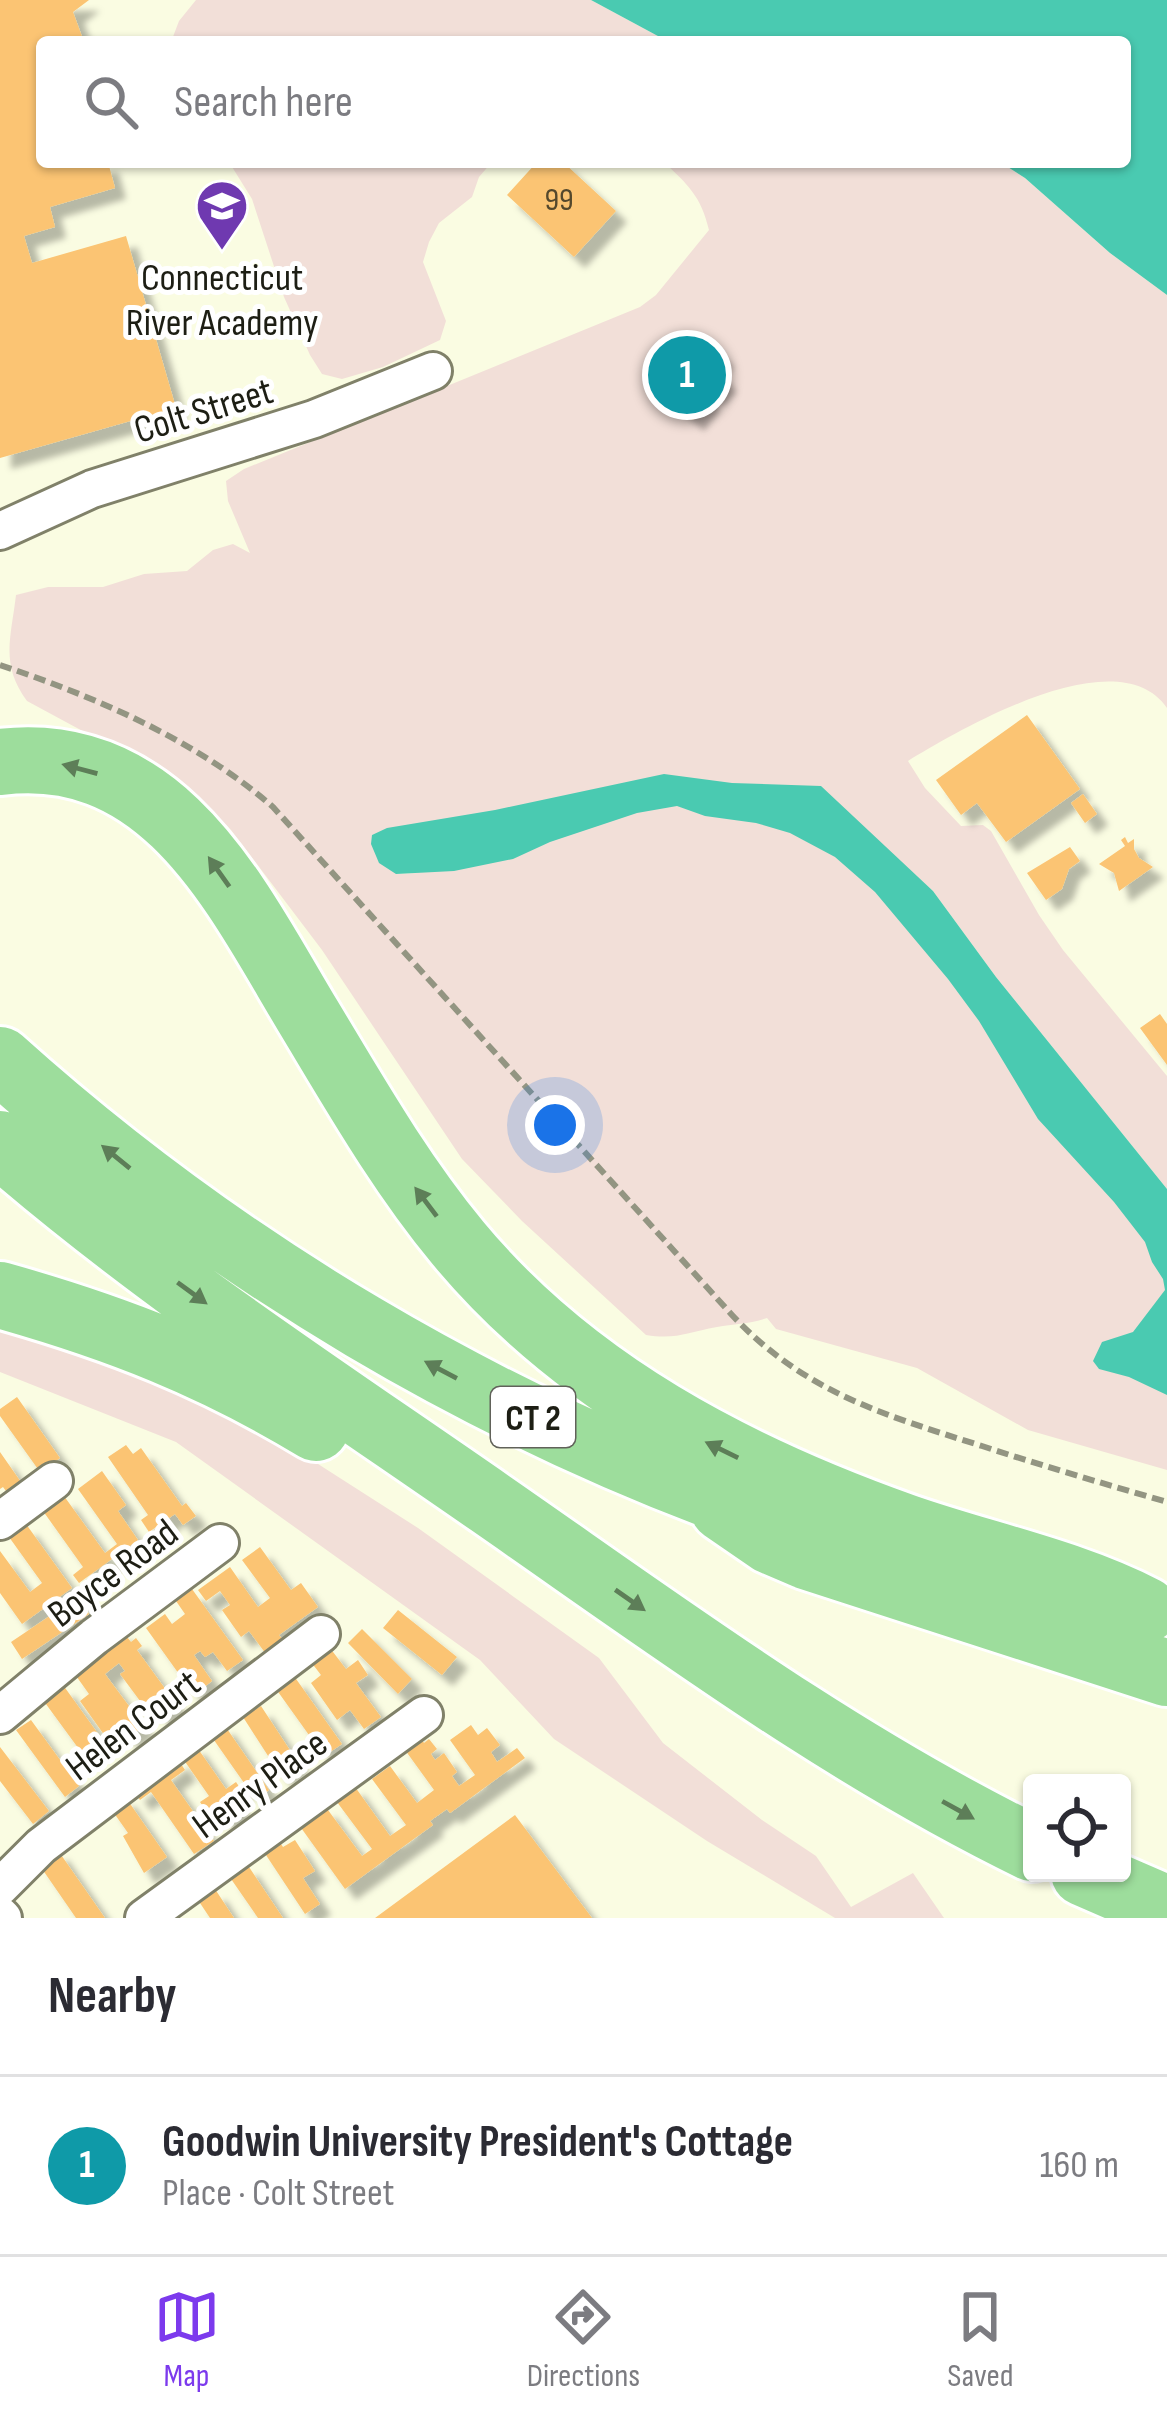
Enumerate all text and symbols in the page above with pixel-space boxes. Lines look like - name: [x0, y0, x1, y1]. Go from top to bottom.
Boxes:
- search box: [36, 36, 1131, 168]
- icon: search: [78, 69, 144, 135]
- text: Search here: [174, 75, 353, 130]
- school or university icon: Connecticut River Academy: [194, 178, 250, 252]
- house number: 99: [544, 180, 574, 220]
- place label: Connecticut River Academy: [126, 255, 318, 347]
- pin: 1: [648, 330, 726, 420]
- street label: Colt Street: [129, 368, 279, 455]
- one-way arrow: [61, 758, 98, 777]
- one-way arrow: [208, 855, 231, 888]
- your location: [525, 1095, 585, 1155]
- one-way arrow: [100, 1145, 131, 1170]
- one-way arrow: [414, 1186, 438, 1218]
- one-way arrow: [176, 1281, 208, 1304]
- one-way arrow: [424, 1360, 459, 1381]
- road number: CT 2: [491, 1387, 575, 1447]
- one-way arrow: [704, 1440, 739, 1460]
- street label: Boyce Road: [39, 1510, 188, 1638]
- one-way arrow: [613, 1588, 646, 1611]
- street label: Helen Court: [57, 1660, 210, 1792]
- street label: Henry Place: [184, 1721, 337, 1850]
- map controls: [1023, 1774, 1131, 1882]
- button: locate: [1023, 1774, 1131, 1882]
- one-way arrow: [941, 1799, 975, 1820]
- text: Nearby: [48, 1966, 177, 2027]
- text: Goodwin University President's Cottage: [162, 2115, 793, 2170]
- text: 1: [79, 2142, 95, 2189]
- text: 160 m: [1040, 2142, 1119, 2189]
- text: Place · Colt Street: [162, 2170, 394, 2217]
- tab: Map: [154, 2284, 220, 2396]
- tab: Directions: [527, 2284, 640, 2396]
- tab: Saved: [947, 2284, 1013, 2396]

